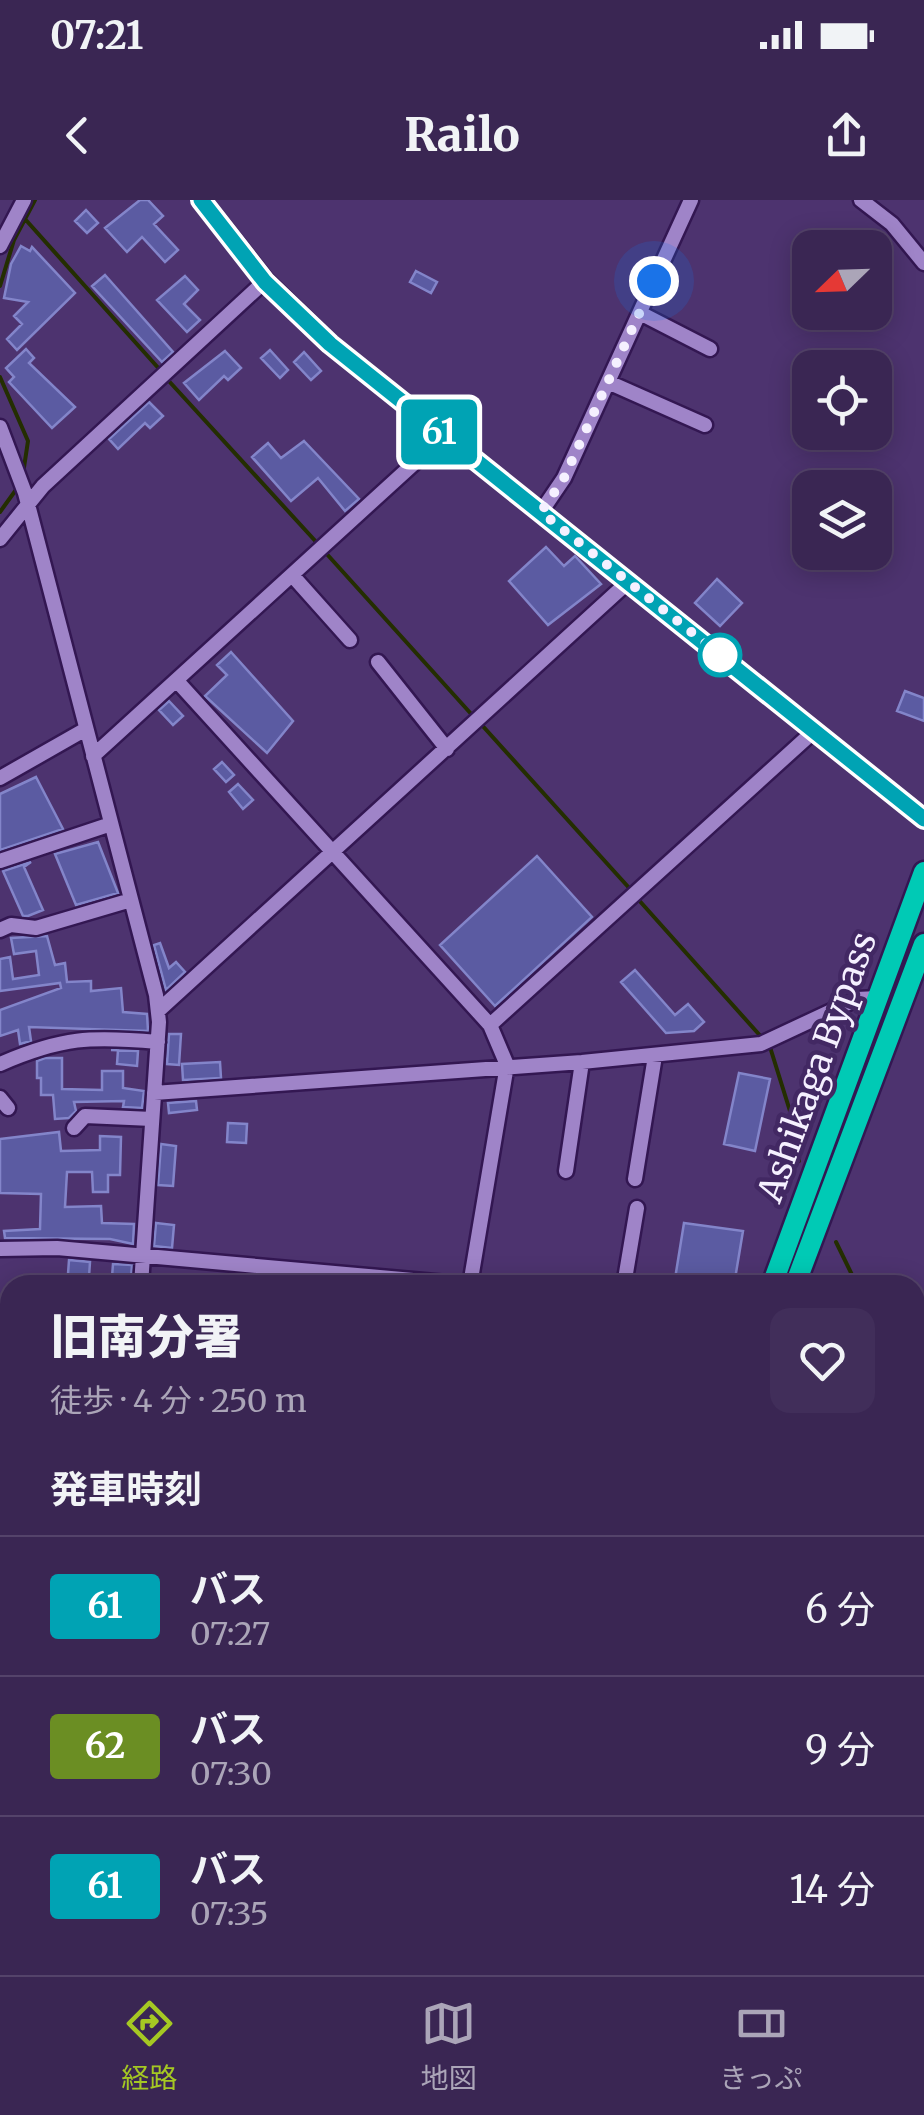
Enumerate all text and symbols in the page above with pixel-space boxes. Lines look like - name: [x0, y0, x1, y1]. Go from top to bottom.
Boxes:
- text: 07:21: [50, 12, 143, 59]
- text: Railo: [404, 107, 520, 163]
- icon: back: [50, 108, 105, 163]
- icon: share: [819, 108, 874, 163]
- north arrow: [792, 230, 892, 330]
- map controls: [792, 230, 892, 570]
- your location: [629, 256, 679, 306]
- button: locate: [792, 350, 892, 450]
- line badge: 61: [394, 400, 484, 464]
- text: 61: [421, 410, 457, 454]
- button: layers: [792, 470, 892, 570]
- unlabelled marker: [699, 634, 741, 676]
- street label: Ashikaga Bypass: [747, 926, 886, 1209]
- text: 旧南分署: [50, 1307, 242, 1367]
- button: heart: [770, 1308, 875, 1413]
- text: 徒歩 · 4 分 · 250 m: [50, 1381, 307, 1421]
- text: 発車時刻: [50, 1466, 202, 1513]
- text: バス: [190, 1566, 266, 1613]
- text: 61: [87, 1584, 123, 1628]
- text: 6 分: [805, 1586, 875, 1633]
- text: 07:27: [190, 1614, 270, 1654]
- text: バス: [190, 1706, 266, 1753]
- text: 62: [85, 1724, 125, 1768]
- text: 9 分: [805, 1726, 875, 1773]
- text: 07:30: [190, 1754, 272, 1794]
- text: バス: [190, 1846, 266, 1893]
- text: 61: [87, 1864, 123, 1908]
- text: 14 分: [790, 1866, 875, 1913]
- text: 07:35: [190, 1894, 269, 1934]
- tab: 経路: [122, 1996, 178, 2096]
- tab: 地図: [421, 1996, 477, 2096]
- tab: きっぷ: [720, 1996, 802, 2096]

